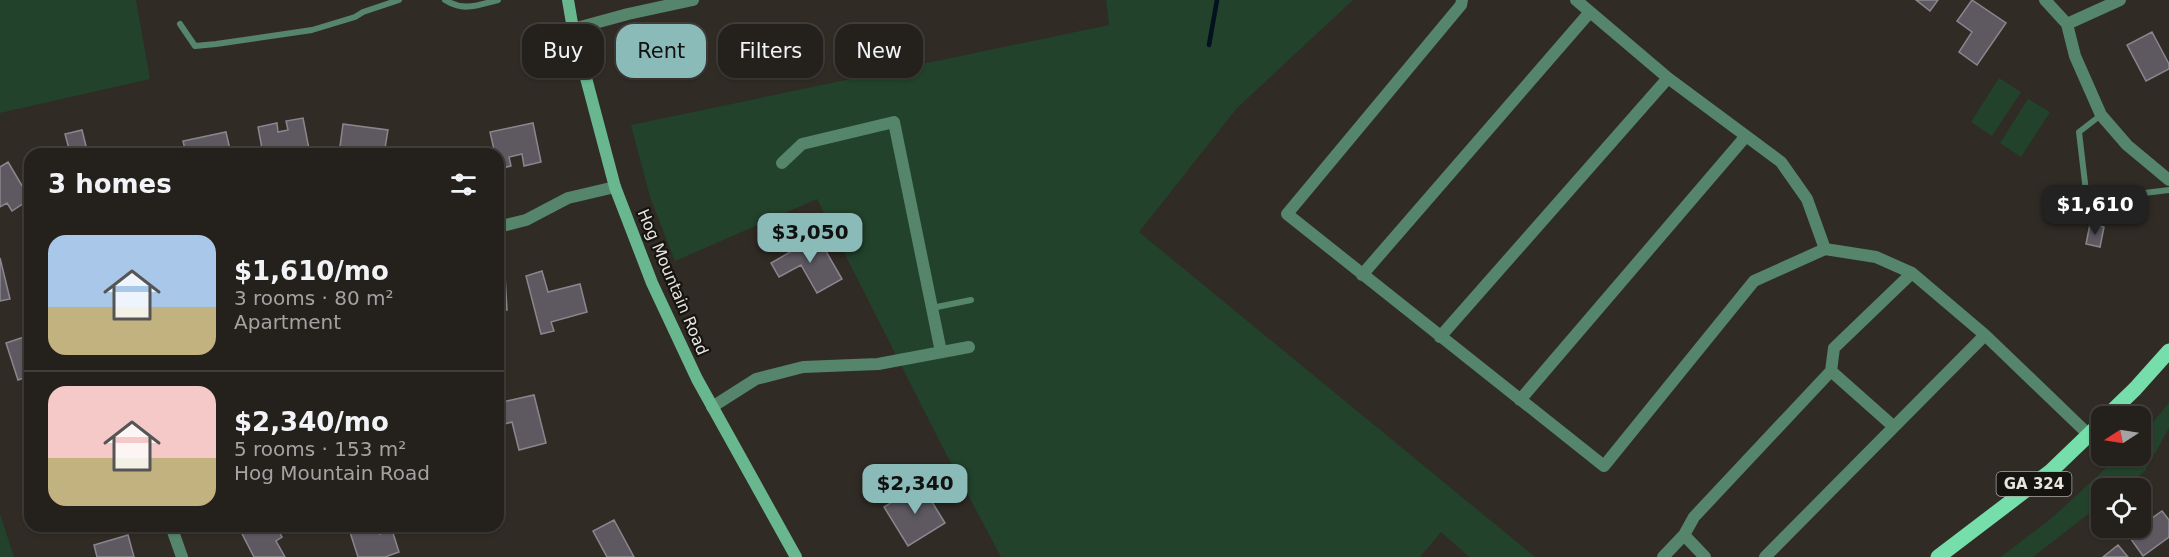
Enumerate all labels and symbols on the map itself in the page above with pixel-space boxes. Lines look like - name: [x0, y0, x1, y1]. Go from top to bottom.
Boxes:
- pin: $1,610: [2046, 185, 2144, 236]
- street label: Hog Mountain Road: [634, 206, 712, 358]
- pin: $3,050: [761, 213, 859, 264]
- north arrow: [2091, 406, 2151, 466]
- pin: $2,340: [866, 464, 964, 515]
- road number: GA 324: [1996, 472, 2072, 496]

